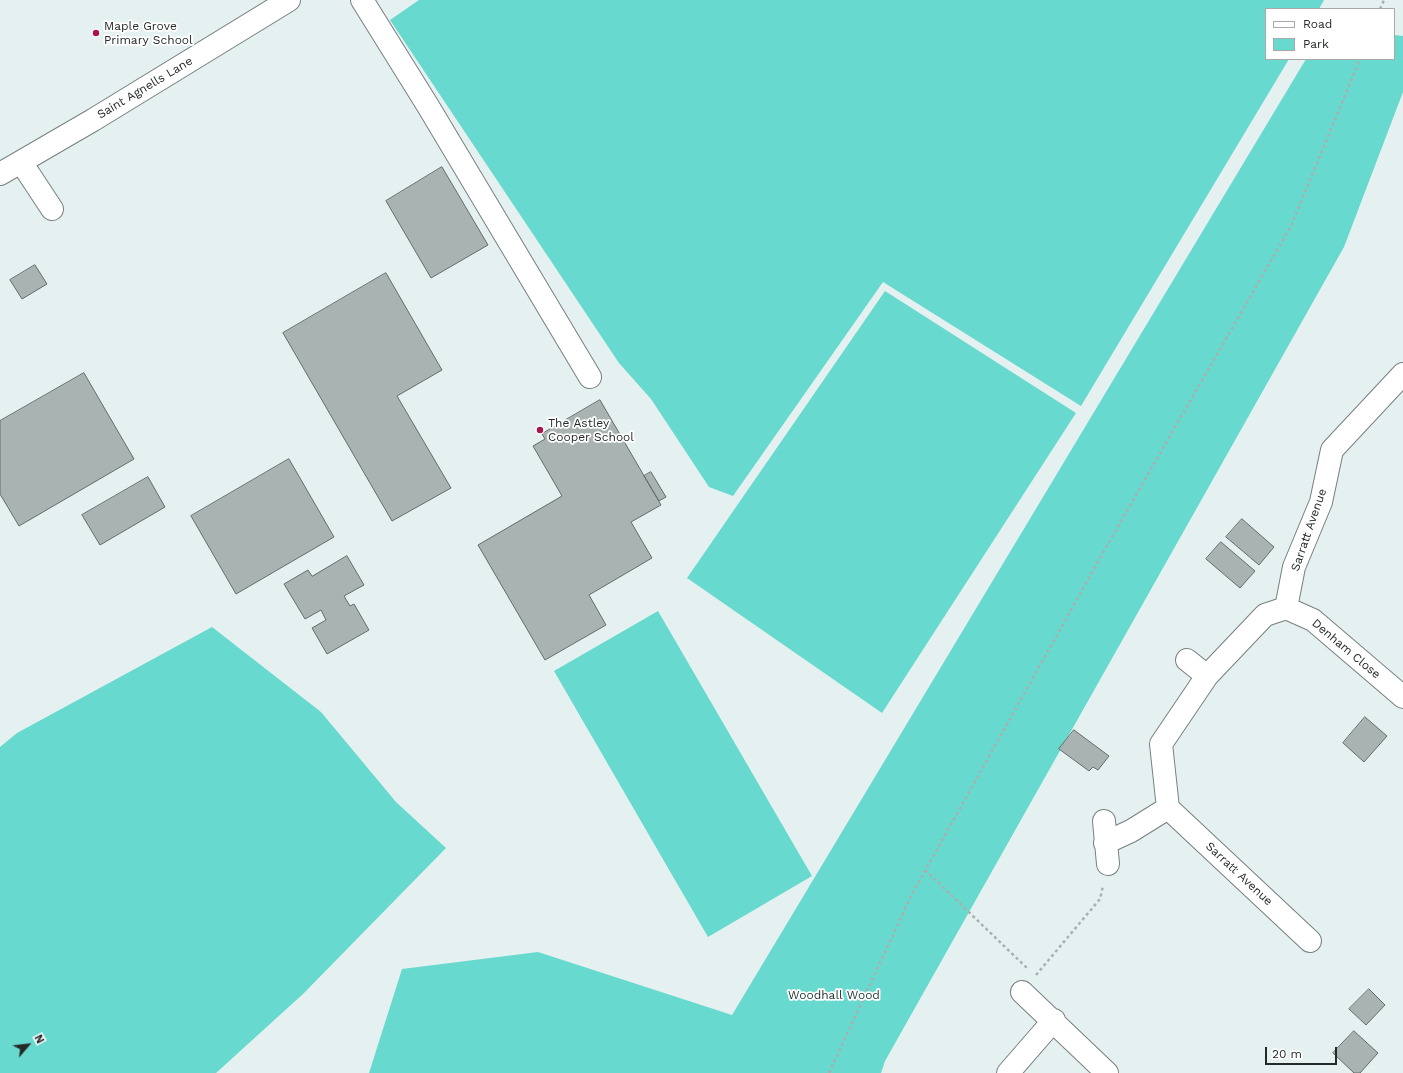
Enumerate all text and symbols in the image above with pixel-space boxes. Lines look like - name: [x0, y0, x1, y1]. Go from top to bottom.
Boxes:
- legend: [1265, 8, 1395, 60]
- text: Road: [1303, 17, 1332, 31]
- place label: Maple Grove Primary School: [104, 19, 193, 47]
- marker: Maple Grove Primary School: [91, 28, 101, 38]
- text: Park: [1303, 37, 1329, 51]
- street label: Saint Agnells Lane: [95, 54, 195, 122]
- place label: The Astley Cooper School: [548, 416, 634, 444]
- marker: The Astley Cooper School: [535, 425, 545, 435]
- street label: Sarratt Avenue: [1288, 487, 1330, 573]
- street label: Denham Close: [1309, 616, 1383, 682]
- street label: Sarratt Avenue: [1203, 839, 1275, 909]
- park label: Woodhall Wood: [788, 988, 880, 1002]
- north arrow: [8, 1025, 48, 1065]
- text: N: [31, 1032, 47, 1046]
- scale bar: [1267, 1039, 1339, 1065]
- text: 20 m: [1272, 1047, 1302, 1061]

